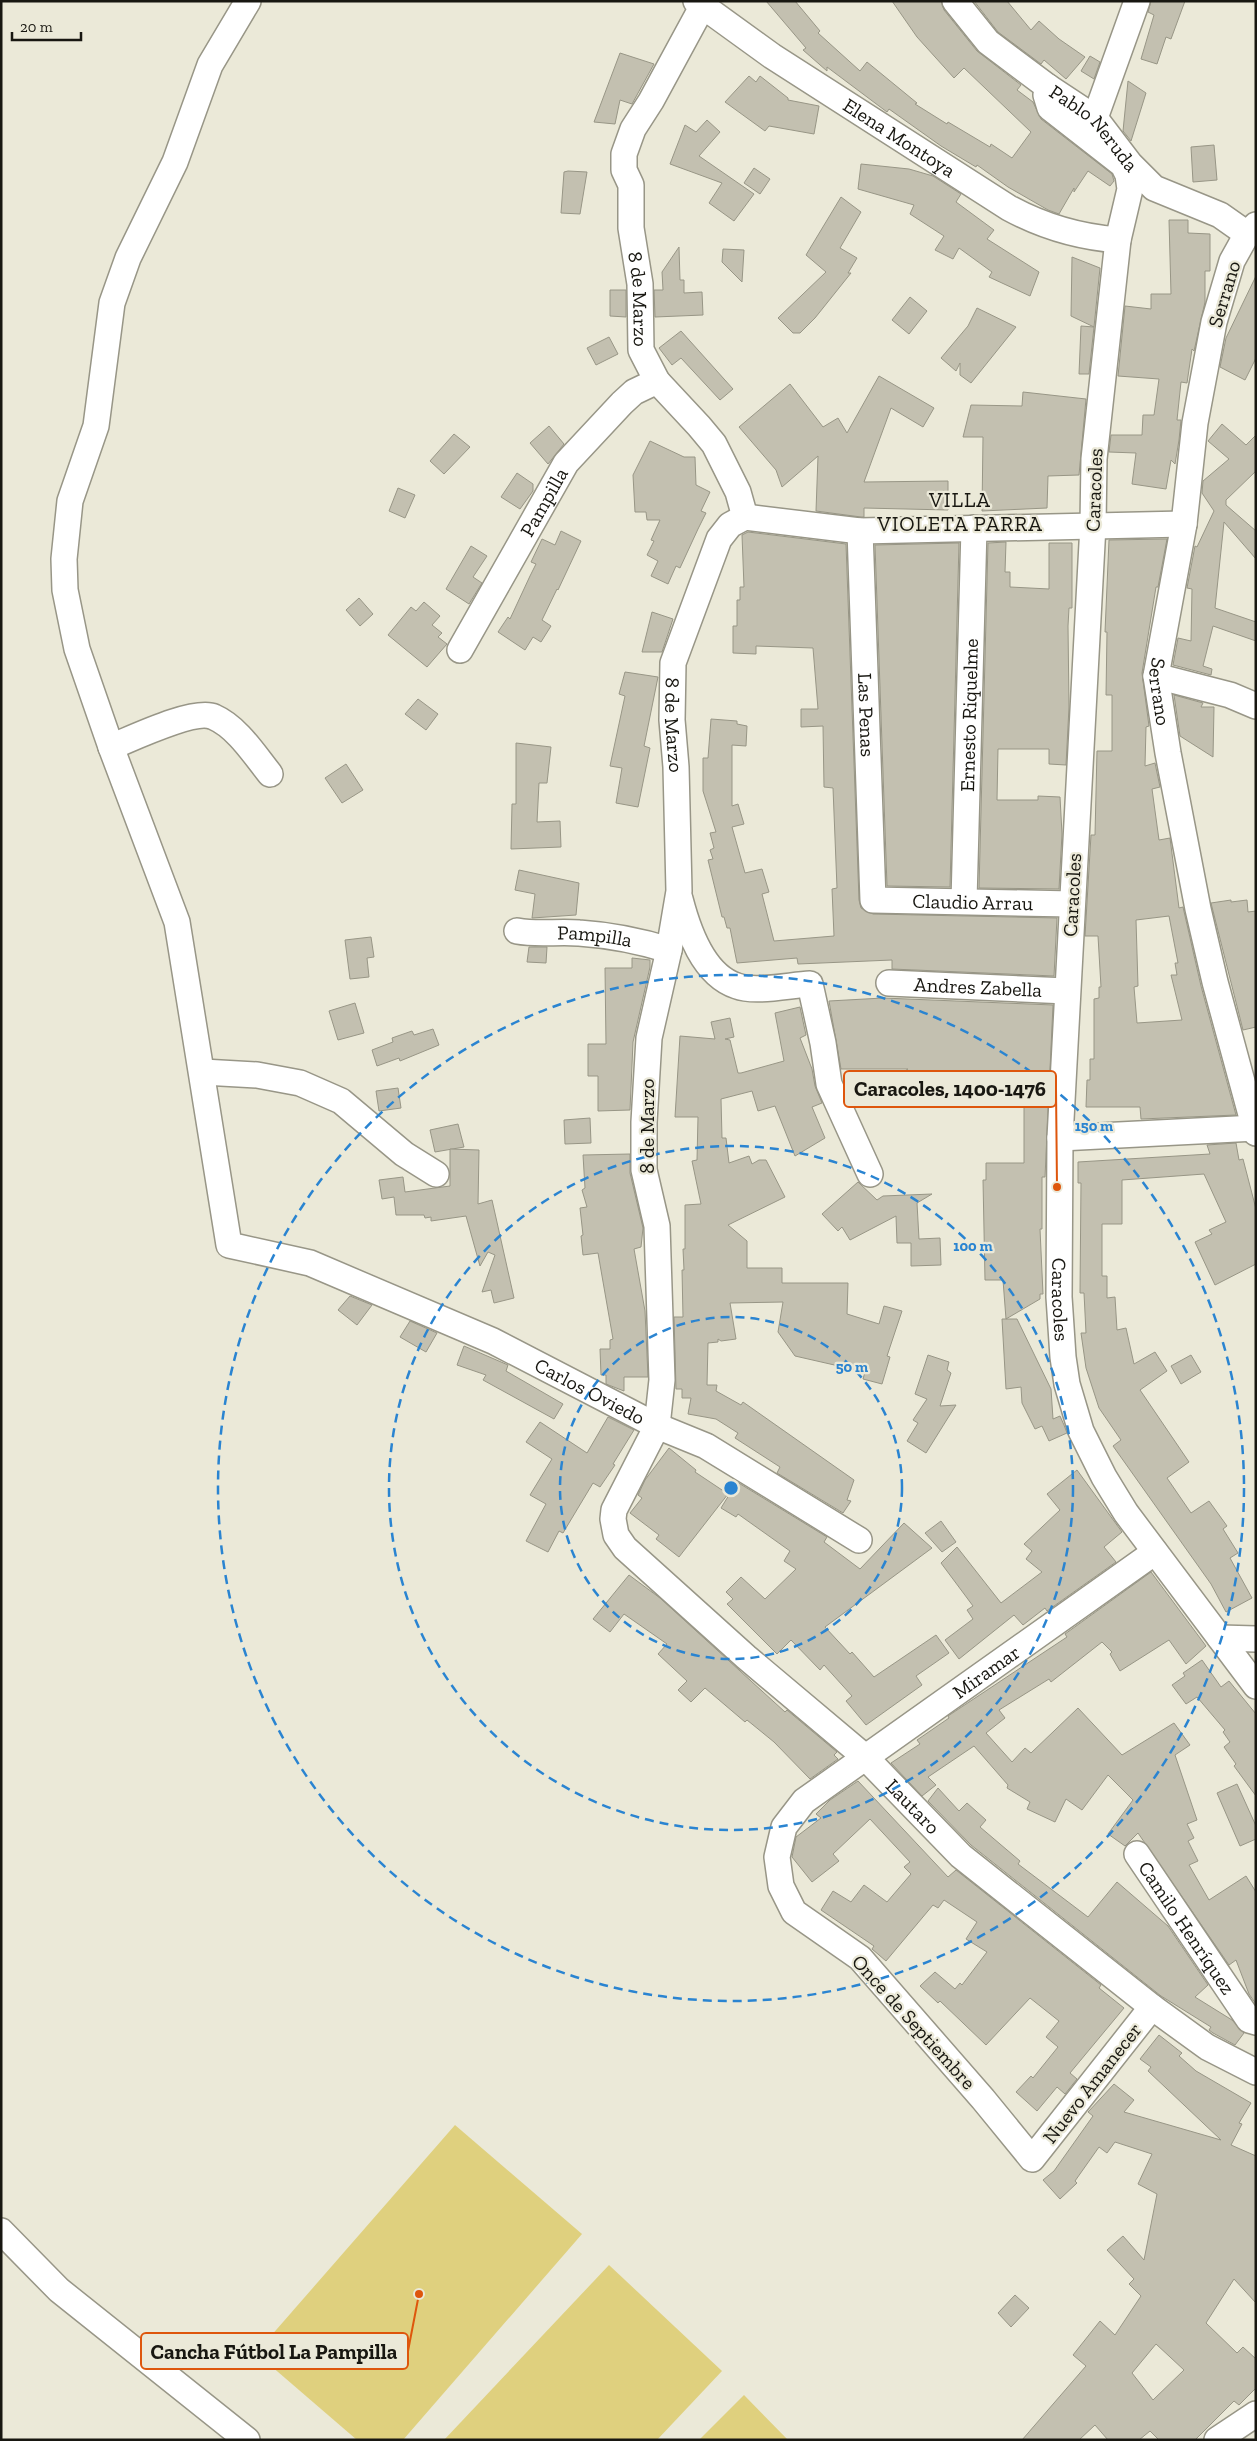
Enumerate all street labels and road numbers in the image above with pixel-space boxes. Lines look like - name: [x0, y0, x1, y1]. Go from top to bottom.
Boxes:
- street label: Pablo Neruda: [1045, 79, 1143, 177]
- street label: Elena Montoya: [839, 93, 960, 183]
- street label: 8 de Marzo: [623, 250, 653, 347]
- street label: Serrano: [1203, 258, 1245, 330]
- street label: Caracoles: [1081, 448, 1107, 532]
- street label: Pampilla: [515, 463, 573, 541]
- street label: Ernesto Riquelme: [955, 638, 983, 792]
- street label: Serrano: [1144, 656, 1176, 727]
- street label: Las Penas: [853, 672, 880, 757]
- street label: 8 de Marzo: [660, 677, 688, 773]
- street label: Caracoles: [1058, 853, 1086, 937]
- street label: Claudio Arrau: [912, 889, 1033, 915]
- street label: Pampilla: [557, 920, 635, 952]
- street label: Andres Zabella: [913, 972, 1043, 1002]
- street label: 8 de Marzo: [635, 1078, 659, 1174]
- street label: Caracoles: [1047, 1258, 1074, 1342]
- street label: Carlos Oviedo: [531, 1353, 649, 1430]
- street label: Miramar: [948, 1640, 1024, 1704]
- street label: Lautaro: [881, 1774, 945, 1839]
- street label: Camilo Henríquez: [1133, 1857, 1240, 1999]
- street label: Once de Septiembre: [847, 1950, 981, 2094]
- street label: Nuevo Amanecer: [1037, 2018, 1147, 2148]

